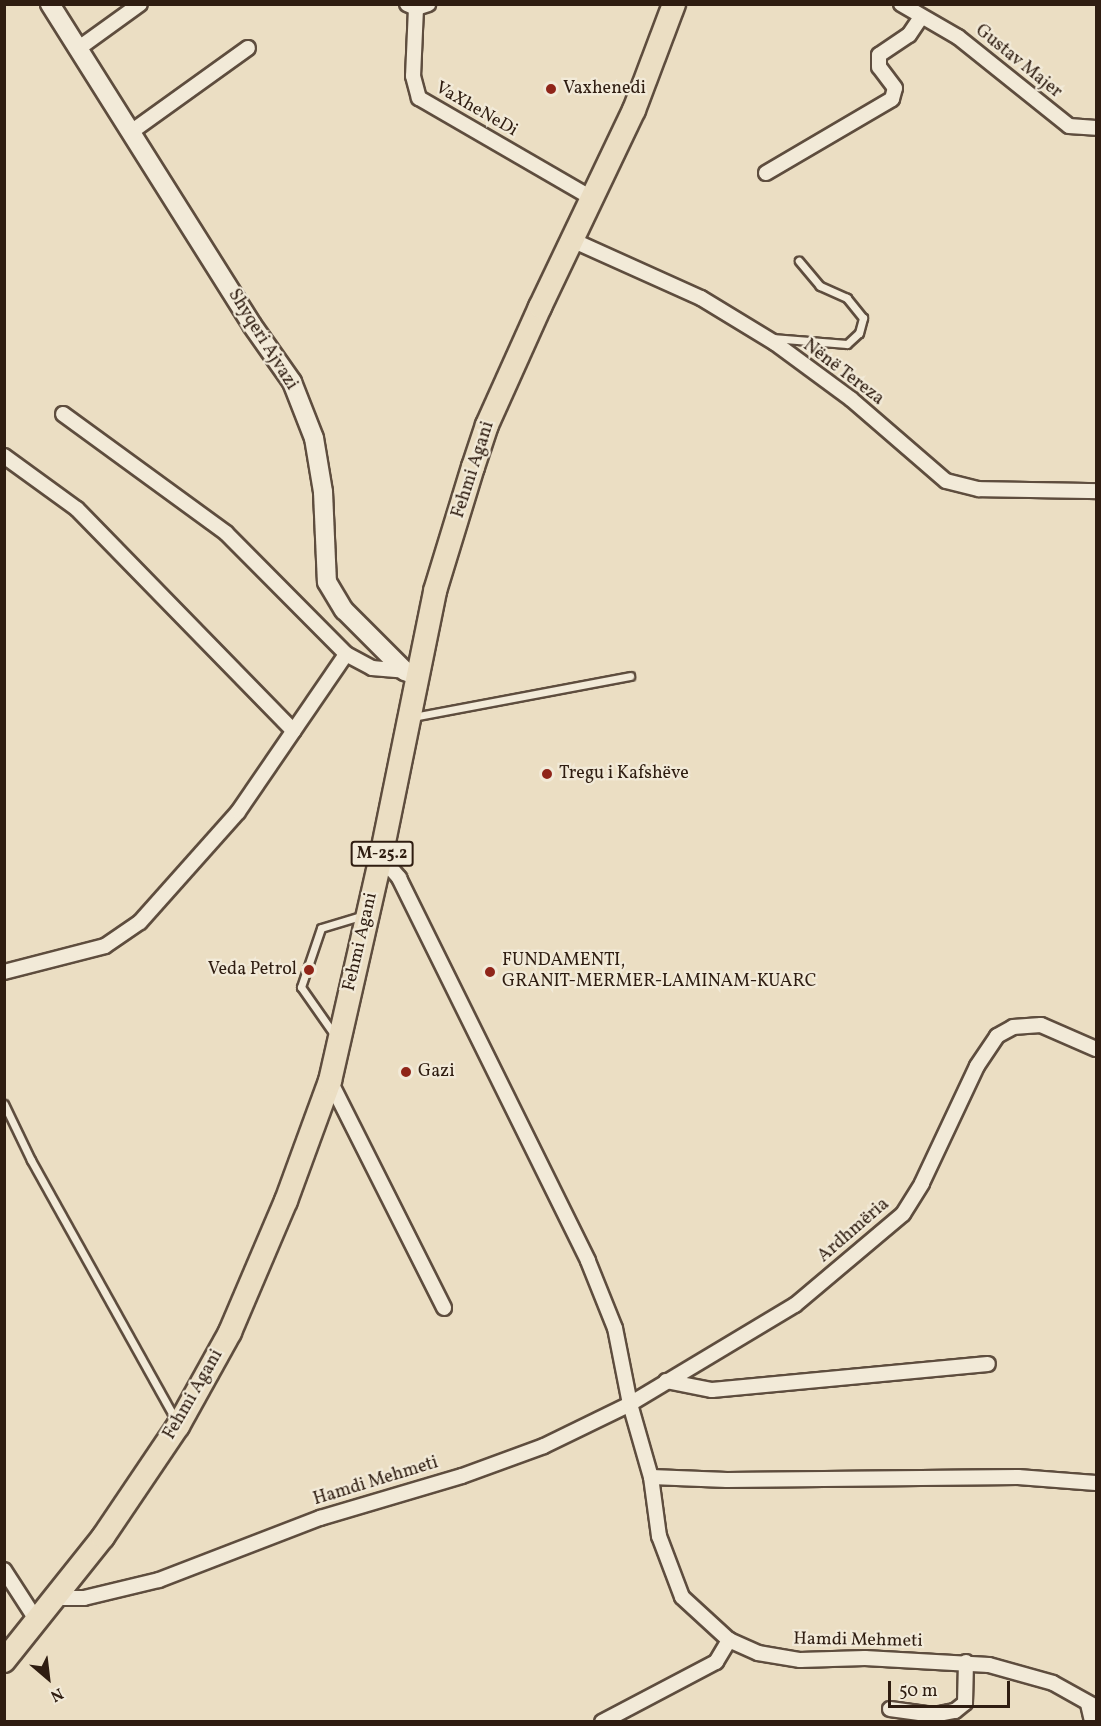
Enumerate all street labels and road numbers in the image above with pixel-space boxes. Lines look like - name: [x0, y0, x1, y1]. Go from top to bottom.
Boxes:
- street label: Gustav Majer: [970, 20, 1066, 104]
- street label: VaXheNeDi: [431, 78, 521, 142]
- street label: Shyqeri Ajvazi: [222, 286, 302, 394]
- street label: Nënë Tereza: [798, 335, 888, 411]
- street label: Fehmi Agani: [448, 419, 500, 521]
- road number: M-25.2: [350, 841, 413, 867]
- street label: Fehmi Agani: [339, 891, 383, 993]
- street label: Ardhmëria: [814, 1194, 894, 1268]
- street label: Fehmi Agani: [160, 1346, 228, 1444]
- street label: Hamdi Mehmeti: [311, 1453, 441, 1511]
- street label: Hamdi Mehmeti: [793, 1629, 923, 1653]

